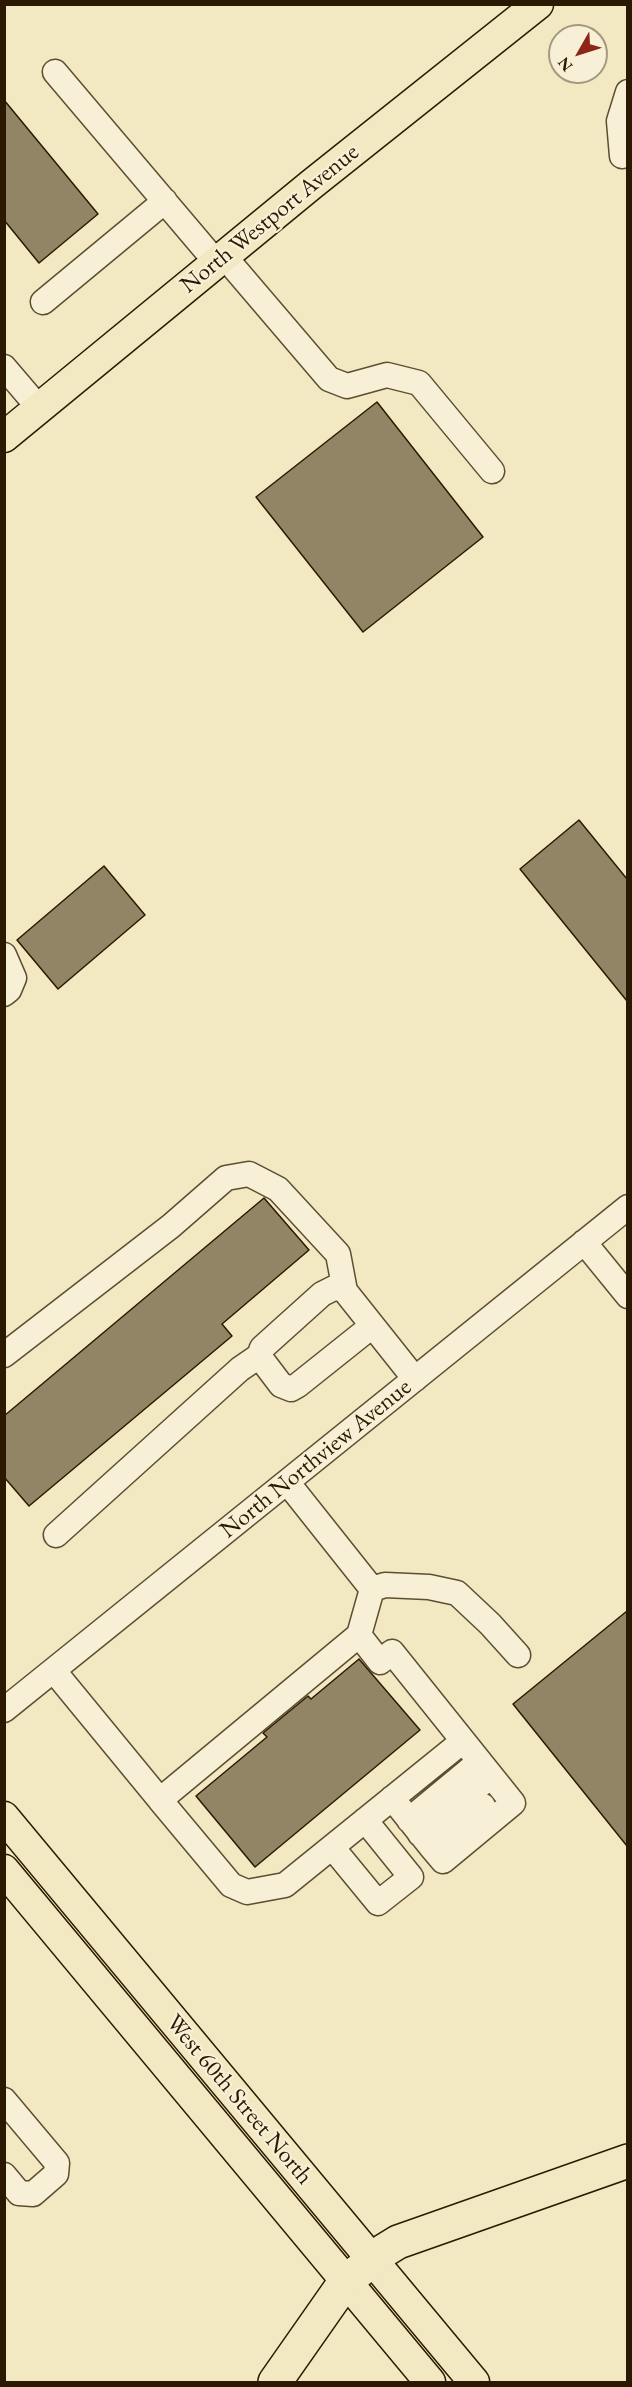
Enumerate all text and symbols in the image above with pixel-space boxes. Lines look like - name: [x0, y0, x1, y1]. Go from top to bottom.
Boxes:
- north arrow: [548, 24, 608, 84]
- text: N: [553, 53, 577, 76]
- street label: North Westport Avenue: [175, 138, 365, 300]
- street label: North Northview Avenue: [215, 1373, 417, 1545]
- street label: West 60th Street North: [159, 2009, 319, 2191]

